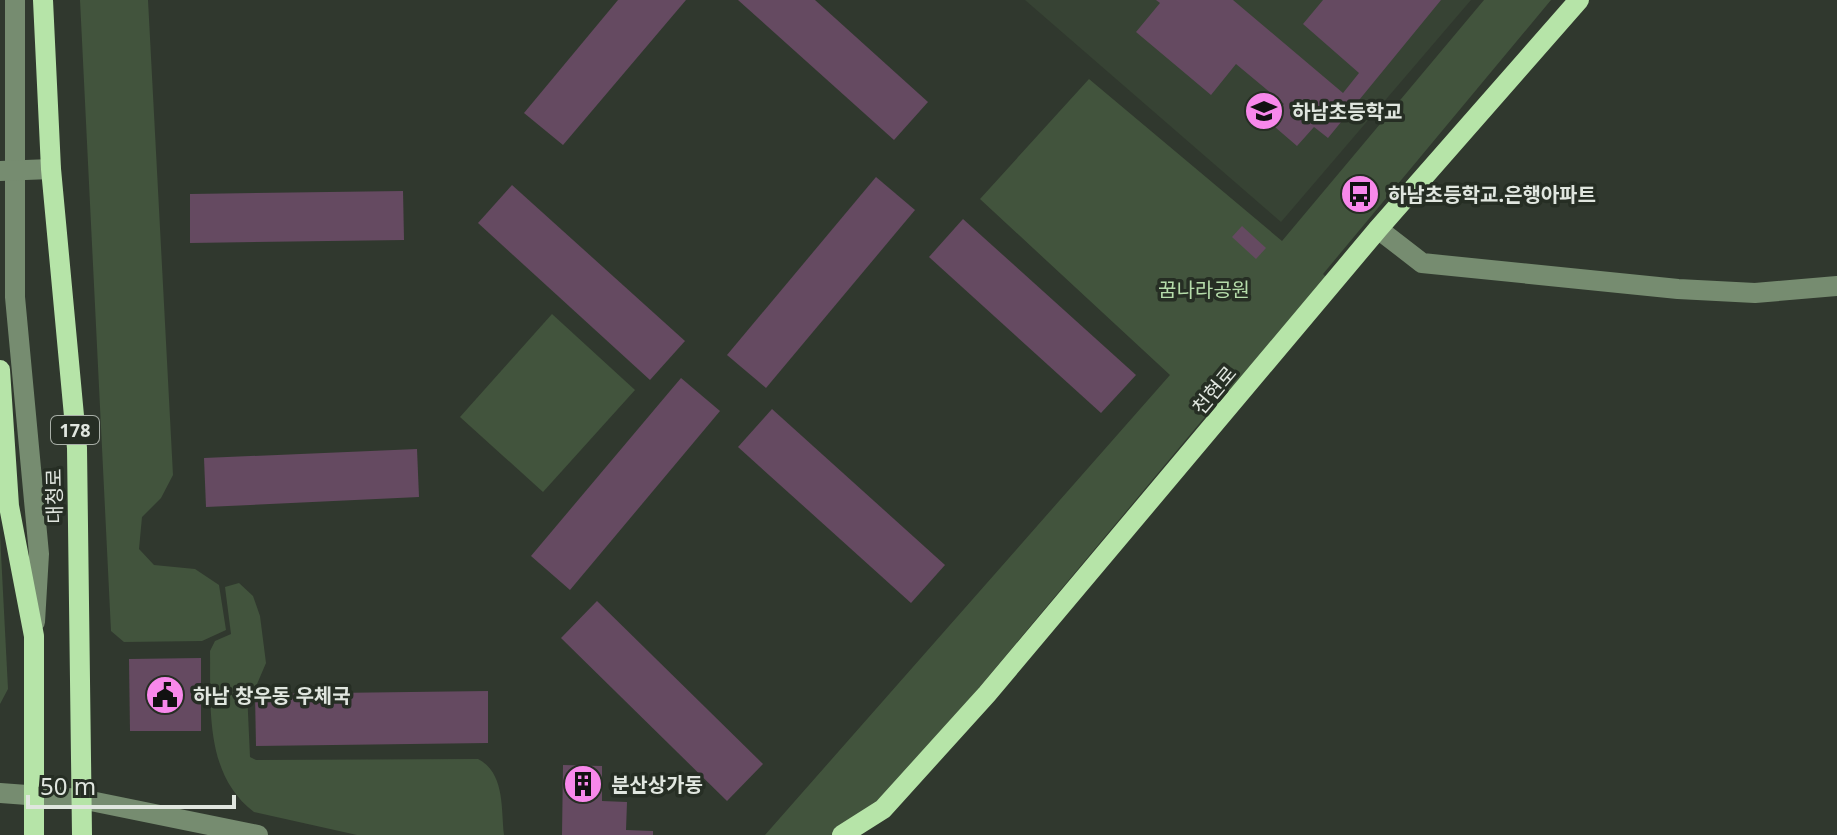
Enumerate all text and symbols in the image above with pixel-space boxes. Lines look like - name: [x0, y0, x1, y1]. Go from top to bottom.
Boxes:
- school or university icon: 하남초등학교: [1243, 90, 1285, 132]
- place label: 하남초등학교: [1292, 98, 1402, 125]
- bus stop icon: 하남초등학교.은행아파트: [1339, 173, 1381, 215]
- place label: 하남초등학교.은행아파트: [1388, 181, 1596, 208]
- park label: 꿈나라공원: [1158, 276, 1250, 303]
- street label: 천현로: [1186, 360, 1242, 420]
- road number: 178: [51, 416, 99, 444]
- street label: 대청로: [40, 468, 68, 524]
- public building icon: 하남 창우동 우체국: [144, 674, 186, 716]
- place label: 하남 창우동 우체국: [193, 682, 351, 709]
- scale bar: [28, 759, 234, 809]
- building icon: 분산상가동: [562, 763, 604, 805]
- text: 50 m: [40, 769, 96, 802]
- place label: 분산상가동: [611, 771, 703, 798]

